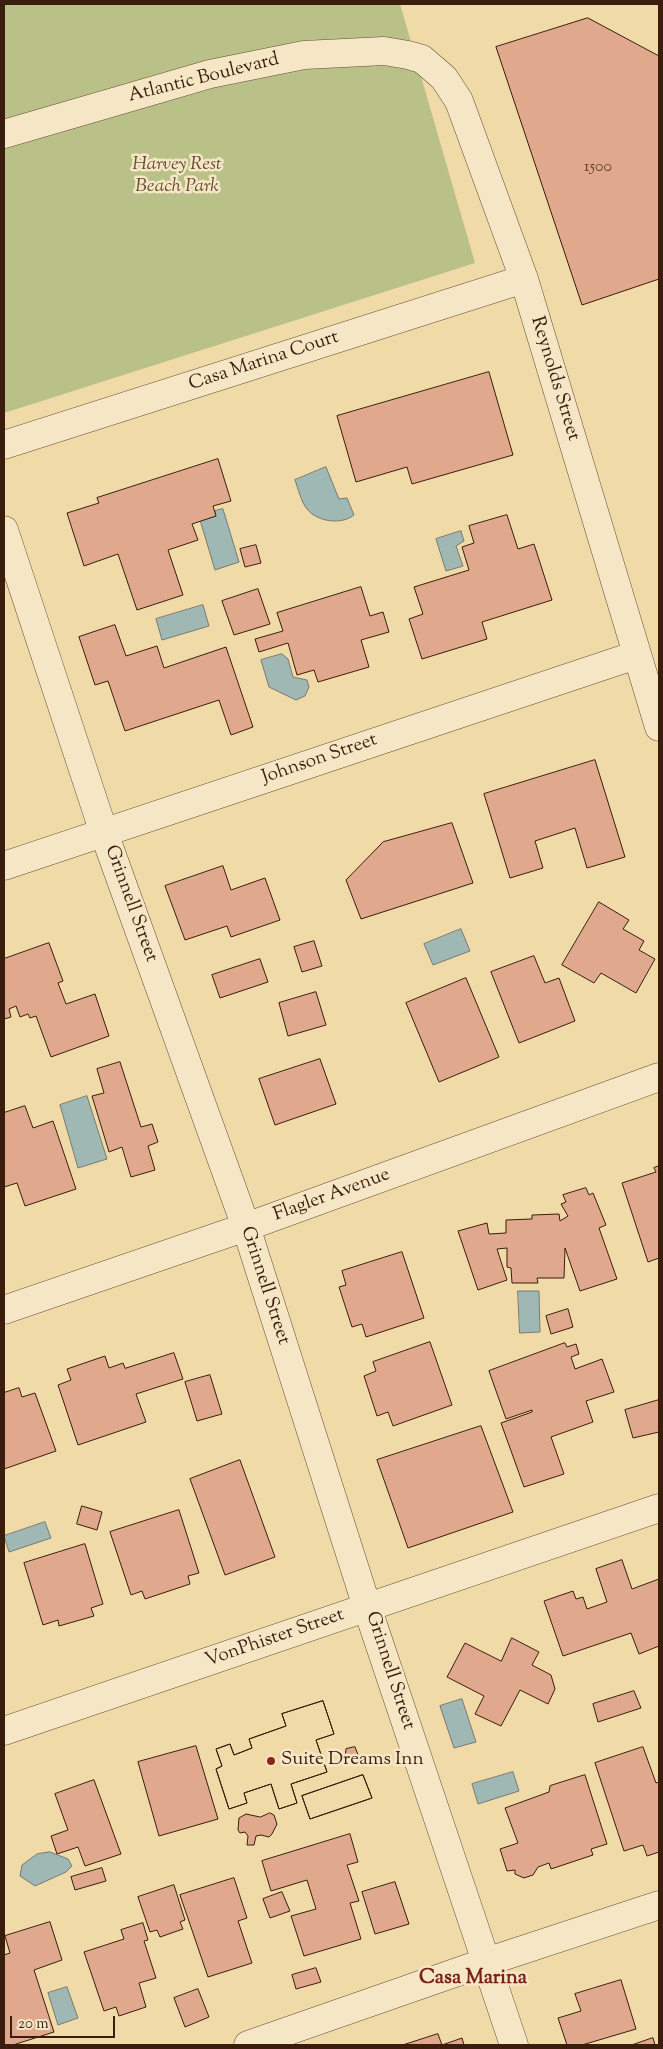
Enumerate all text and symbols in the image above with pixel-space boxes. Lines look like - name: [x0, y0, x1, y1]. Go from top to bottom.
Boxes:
- street label: Atlantic Boulevard: [126, 49, 282, 109]
- park label: Harvey Rest Beach Park: [132, 155, 222, 199]
- house number: 1500: [584, 158, 612, 178]
- street label: Reynolds Street: [524, 314, 584, 444]
- street label: Casa Marina Court: [186, 327, 342, 397]
- street label: Johnson Street: [259, 730, 381, 790]
- street label: Grinnell Street: [98, 842, 162, 966]
- street label: Flagler Avenue: [271, 1164, 393, 1228]
- street label: Grinnell Street: [234, 1224, 294, 1348]
- street label: VonPhister Street: [203, 1605, 347, 1673]
- street label: Grinnell Street: [359, 1609, 419, 1733]
- place label: Suite Dreams Inn: [281, 1750, 424, 1772]
- marker: Suite Dreams Inn: [265, 1755, 277, 1767]
- district label: Casa Marina: [419, 1968, 527, 1992]
- scale bar: [12, 2006, 118, 2038]
- text: 20 m: [18, 2014, 49, 2035]

